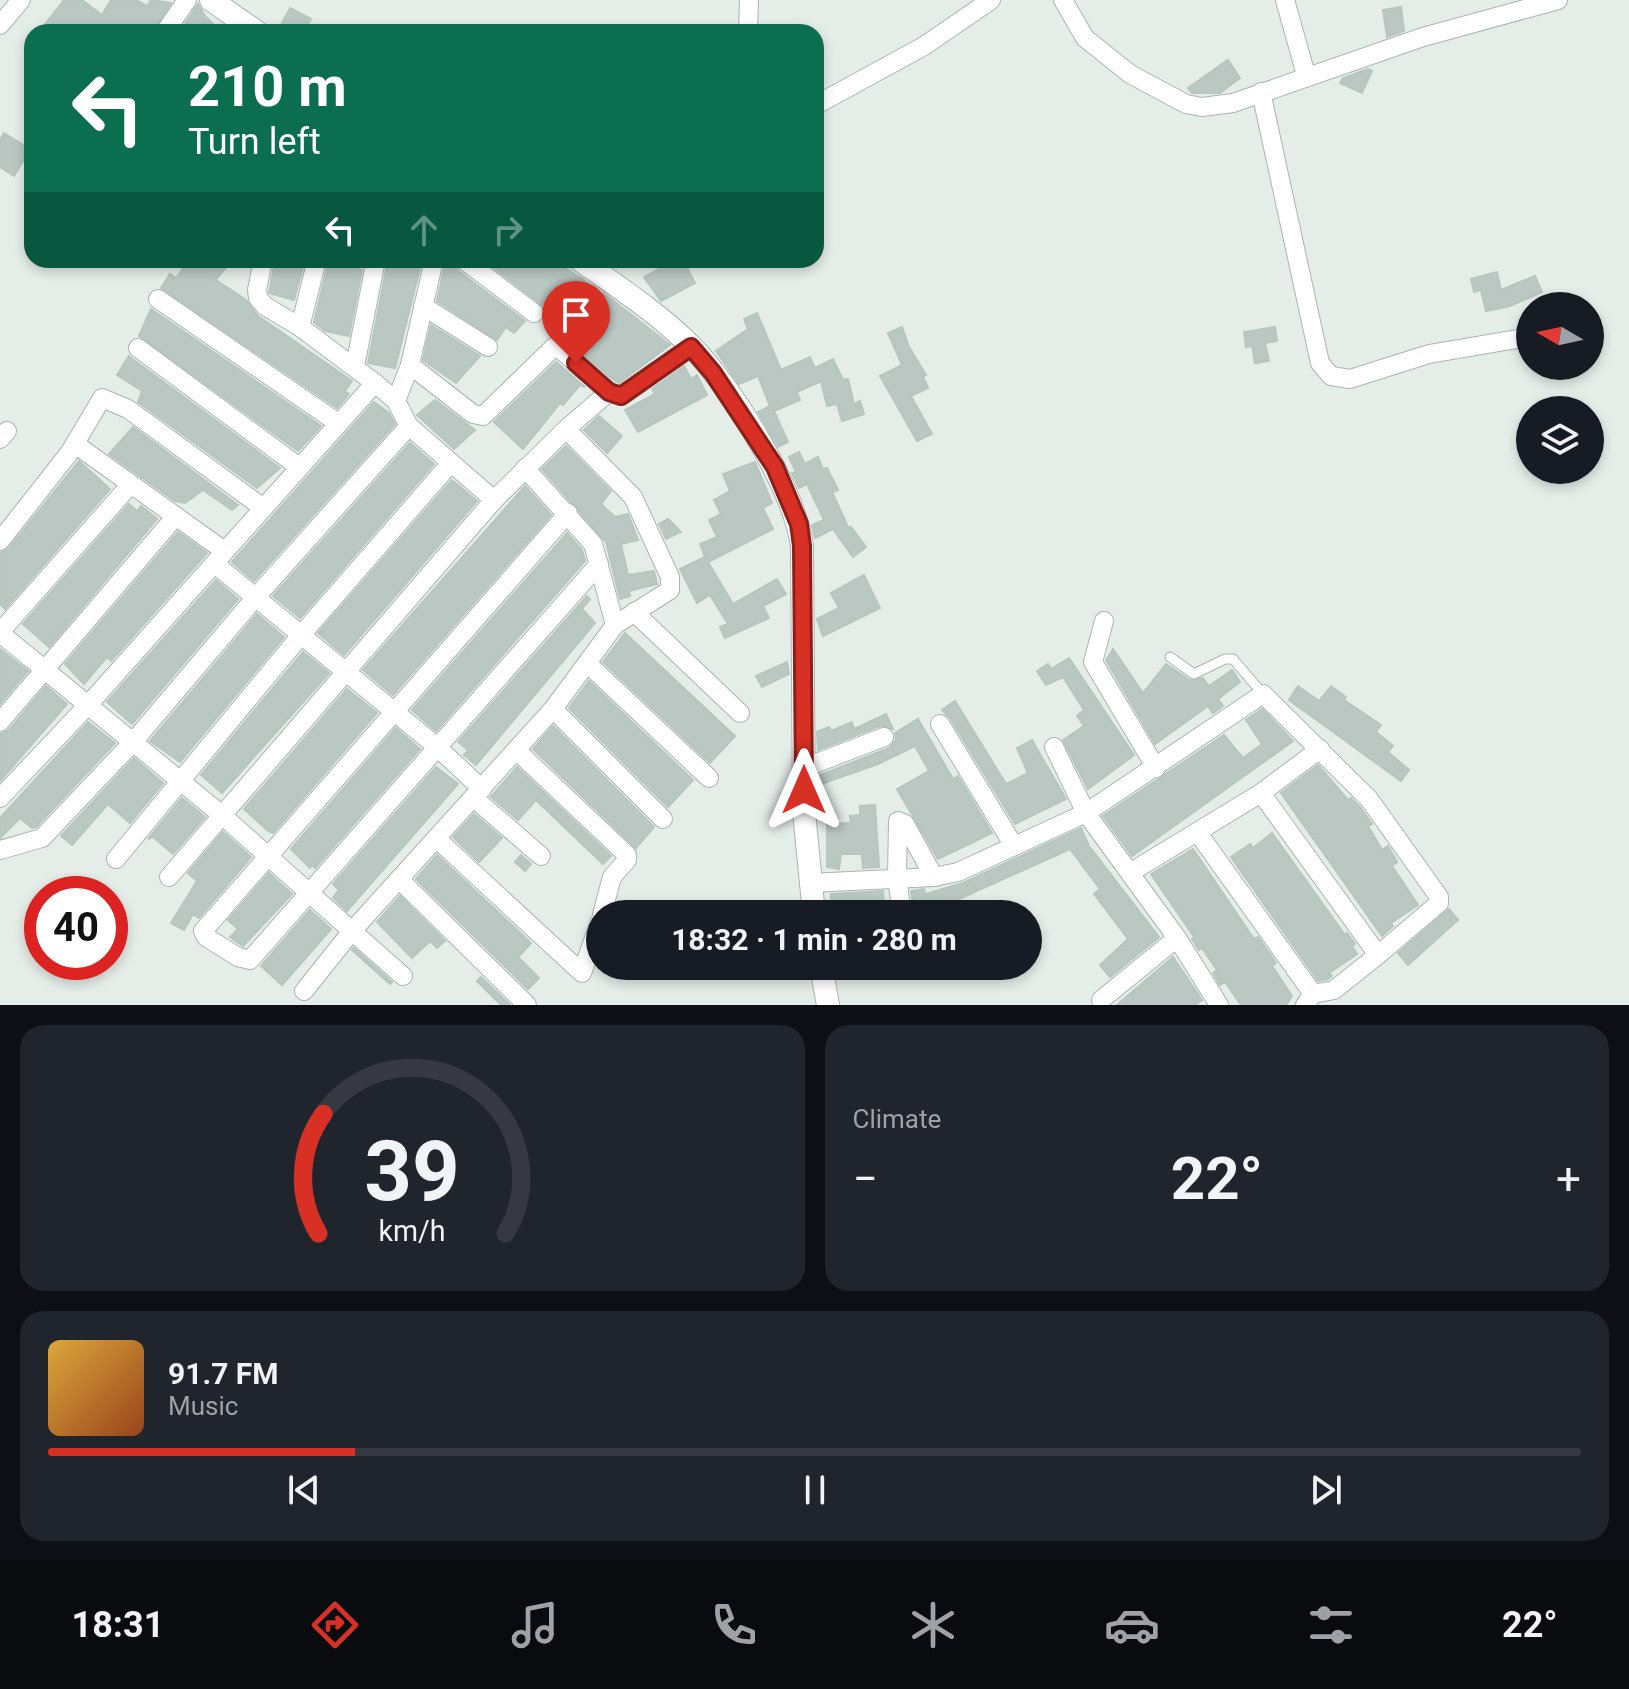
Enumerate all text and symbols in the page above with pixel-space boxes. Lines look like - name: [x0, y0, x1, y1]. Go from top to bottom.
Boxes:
- text: 210 m: [188, 54, 347, 120]
- icon: left: [56, 56, 160, 160]
- text: Turn left: [188, 121, 321, 163]
- icon: left: [318, 208, 362, 252]
- icon: ahead: [402, 208, 446, 252]
- icon: right: [486, 208, 530, 252]
- pin: [542, 281, 610, 363]
- north arrow: [1516, 292, 1604, 380]
- map controls: [1516, 292, 1604, 484]
- icon: arrive: [554, 293, 598, 337]
- button: layers: [1516, 396, 1604, 484]
- position arrow: [762, 748, 846, 832]
- speed limit sign: 40: [24, 876, 128, 980]
- text: 18:32 · 1 min · 280 m: [671, 922, 957, 957]
- text: Climate: [853, 1104, 941, 1134]
- text: 39: [365, 1123, 460, 1220]
- text: 22°: [1171, 1143, 1263, 1214]
- text: −: [853, 1153, 878, 1205]
- text: +: [1556, 1153, 1581, 1205]
- text: km/h: [379, 1214, 446, 1248]
- text: 91.7 FM: [168, 1356, 279, 1391]
- text: Music: [168, 1391, 238, 1421]
- icon: previous: [282, 1468, 326, 1512]
- icon: pause: [793, 1468, 837, 1512]
- icon: next: [1304, 1468, 1348, 1512]
- icon: directions: [307, 1597, 363, 1653]
- icon: music: [507, 1597, 563, 1653]
- icon: phone: [706, 1597, 762, 1653]
- icon: climate: [905, 1597, 961, 1653]
- icon: car: [1104, 1597, 1160, 1653]
- icon: filters: [1303, 1597, 1359, 1653]
- text: 18:31: [72, 1604, 164, 1646]
- text: 22°: [1502, 1604, 1557, 1646]

